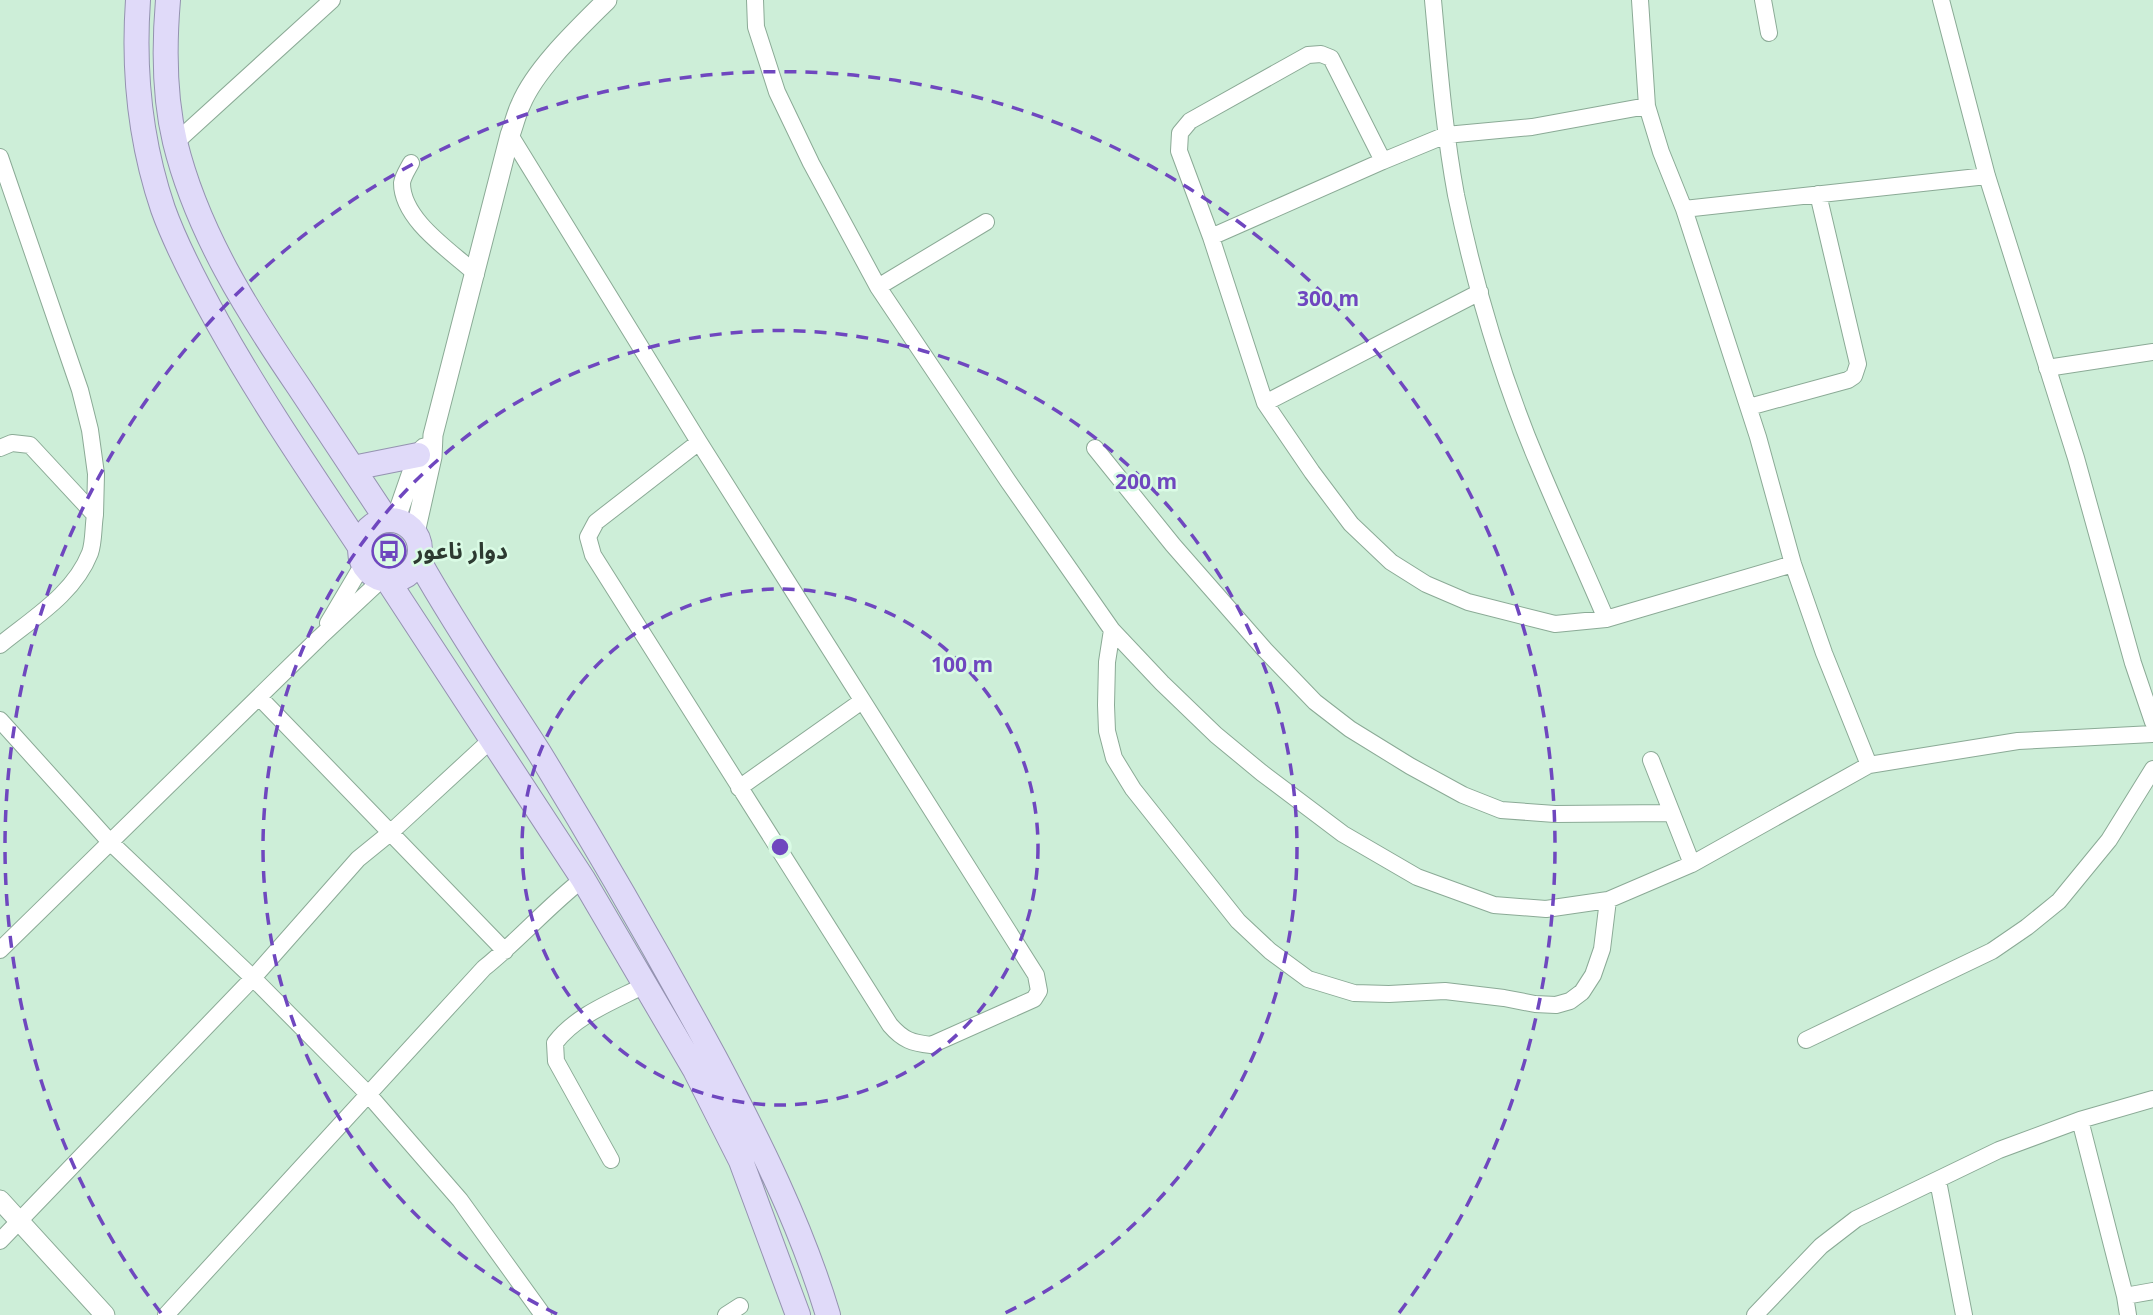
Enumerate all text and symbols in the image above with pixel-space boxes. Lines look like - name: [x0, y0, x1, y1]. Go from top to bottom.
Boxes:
- text: 300 m: [1297, 284, 1359, 312]
- text: 200 m: [1115, 467, 1177, 495]
- bus stop icon: دوار ناعور: [370, 532, 408, 570]
- place label: دوار ناعور: [413, 534, 508, 566]
- text: 100 m: [931, 650, 993, 678]
- centre of rings: [768, 835, 792, 859]

